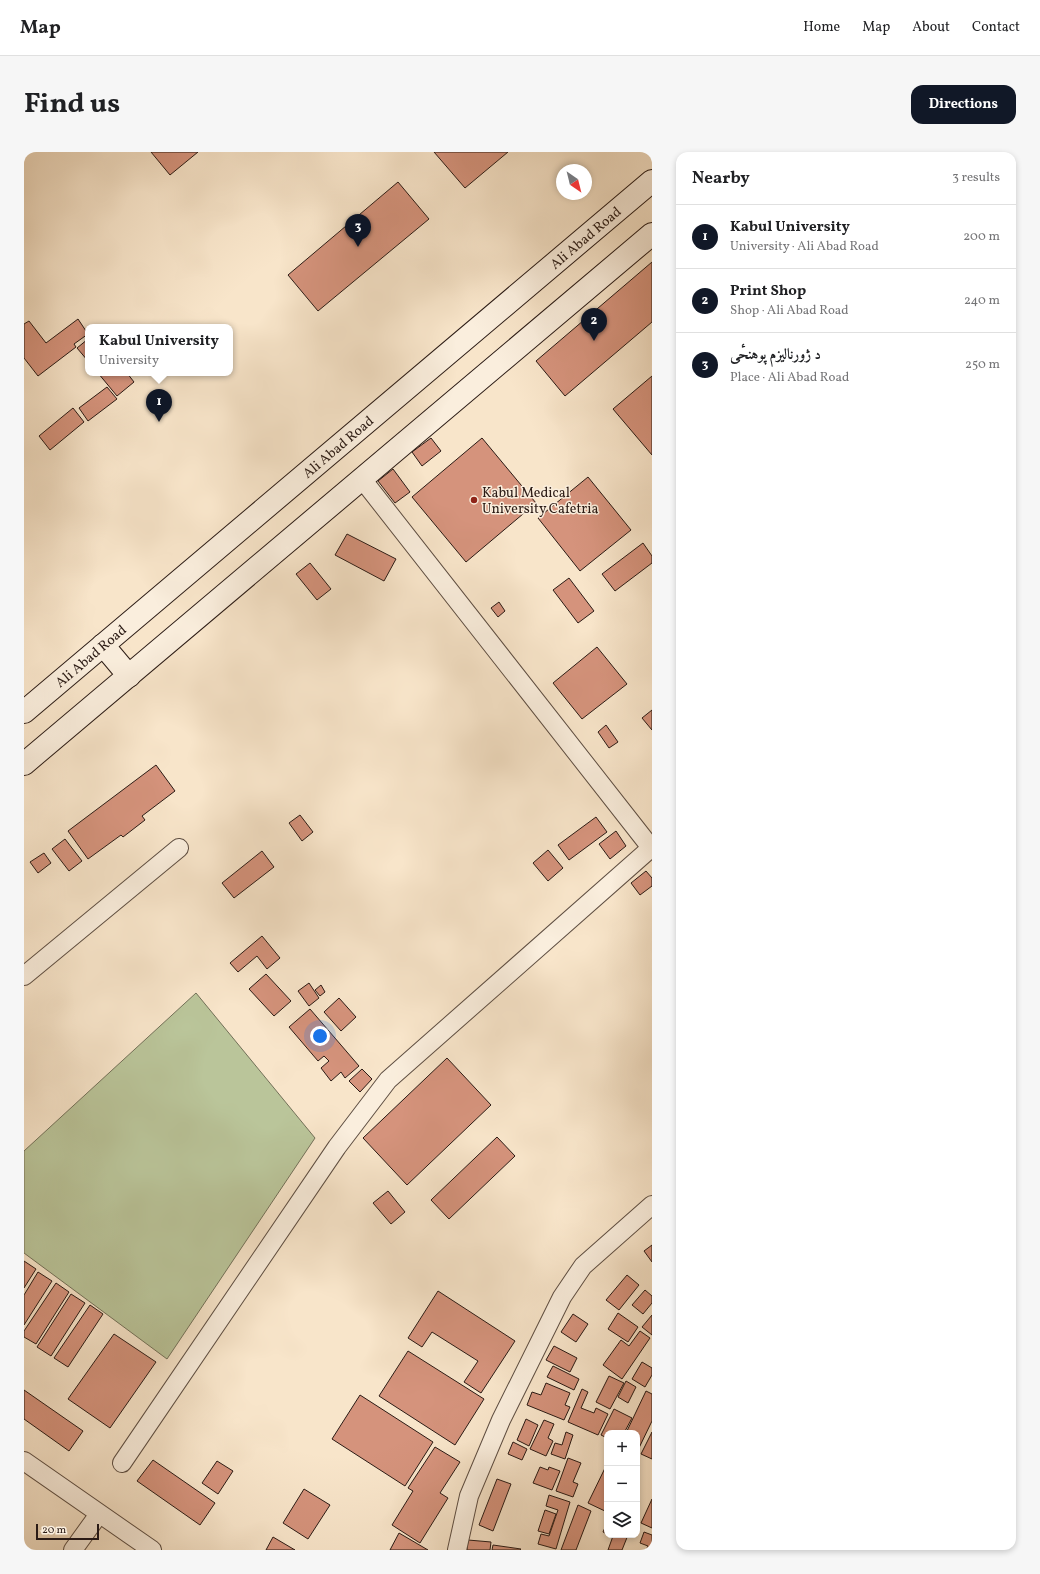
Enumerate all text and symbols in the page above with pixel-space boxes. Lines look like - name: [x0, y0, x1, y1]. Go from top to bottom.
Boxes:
- text: Map: [20, 15, 61, 41]
- text: Home: [803, 18, 840, 37]
- text: Map: [862, 18, 890, 37]
- text: About: [912, 18, 950, 37]
- text: Contact: [972, 18, 1020, 37]
- text: Find us: [24, 85, 120, 124]
- button: Directions: [911, 85, 1016, 124]
- north arrow: [556, 164, 592, 200]
- text: Nearby: [692, 167, 750, 190]
- text: 3 results: [952, 169, 1000, 187]
- street label: Ali Abad Road: [547, 203, 626, 274]
- pin: 3: [345, 214, 371, 247]
- text: Kabul University: [730, 217, 850, 238]
- text: 1: [702, 228, 708, 246]
- text: 200 m: [963, 228, 1000, 246]
- text: University · Ali Abad Road: [730, 238, 879, 256]
- text: Print Shop: [730, 281, 806, 302]
- text: 2: [702, 292, 708, 310]
- text: 240 m: [964, 292, 1000, 310]
- text: Shop · Ali Abad Road: [730, 302, 849, 320]
- pin: 2: [581, 308, 607, 341]
- popup: [85, 324, 233, 376]
- text: Kabul University: [99, 331, 219, 352]
- text: د ژورنالیزم پوهنحٔی: [730, 345, 821, 366]
- text: University: [99, 352, 159, 370]
- text: 3: [702, 356, 708, 374]
- text: 250 m: [965, 356, 1000, 374]
- text: Place · Ali Abad Road: [730, 369, 849, 387]
- pin: 1: [146, 389, 172, 422]
- street label: Ali Abad Road: [299, 412, 379, 483]
- place label: Kabul Medical University Cafetria: [482, 484, 598, 519]
- marker: Kabul Medical University Cafetria: [469, 495, 479, 505]
- street label: Ali Abad Road: [52, 621, 131, 693]
- your location: [310, 1026, 330, 1046]
- map controls: [604, 1430, 640, 1538]
- button: +: [604, 1430, 640, 1466]
- button: −: [604, 1466, 640, 1502]
- button: layers: [604, 1502, 640, 1538]
- scale bar: [36, 1522, 99, 1541]
- text: 20 m: [42, 1523, 66, 1538]

